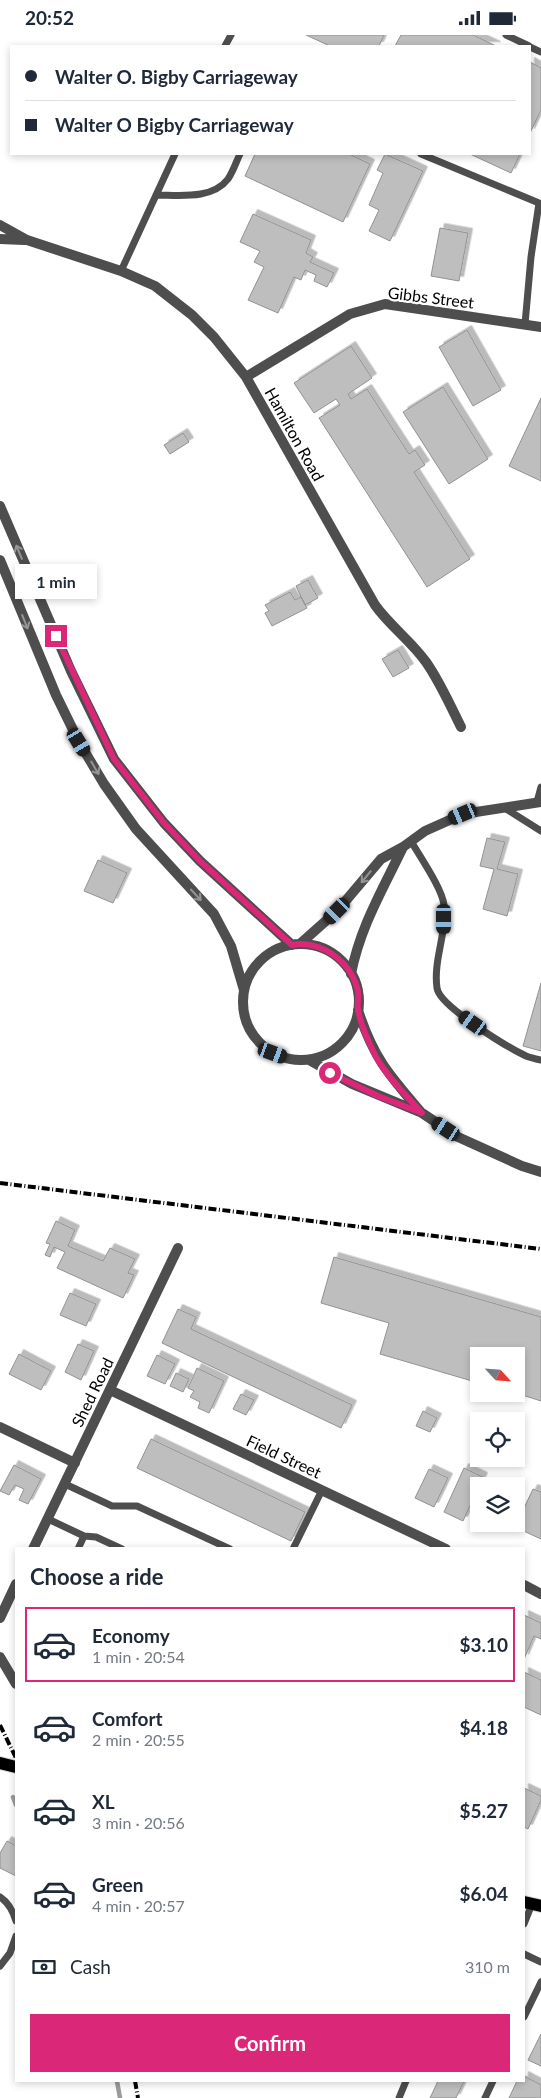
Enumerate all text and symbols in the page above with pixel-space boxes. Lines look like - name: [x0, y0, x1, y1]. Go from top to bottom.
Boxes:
- text: 20:52: [25, 6, 74, 29]
- text: Walter O. Bigby Carriageway: [55, 65, 298, 88]
- text: Walter O Bigby Carriageway: [55, 113, 294, 136]
- street label: Gibbs Street: [387, 282, 475, 312]
- street label: Hamilton Road: [261, 384, 329, 484]
- one-way arrow: [14, 545, 24, 560]
- callout: 1 min: [15, 563, 97, 599]
- text: 1 min: [36, 572, 76, 591]
- one-way arrow: [20, 614, 30, 629]
- route end: [45, 625, 67, 647]
- car: [64, 725, 93, 759]
- one-way arrow: [90, 761, 100, 775]
- car: [446, 801, 479, 827]
- one-way arrow: [360, 870, 371, 883]
- one-way arrow: [190, 888, 202, 901]
- car: [321, 895, 352, 927]
- car: [436, 904, 451, 934]
- car: [456, 1008, 489, 1038]
- car: [256, 1041, 289, 1065]
- route start: [319, 1062, 341, 1084]
- car: [429, 1115, 462, 1143]
- north arrow: [470, 1347, 525, 1403]
- map controls: [470, 1347, 525, 1532]
- street label: Shed Road: [67, 1354, 117, 1430]
- button: locate: [470, 1412, 525, 1467]
- street label: Field Street: [244, 1430, 325, 1482]
- button: layers: [470, 1477, 525, 1532]
- text: Choose a ride: [30, 1563, 164, 1590]
- icon: car: [32, 1622, 77, 1667]
- text: Economy: [92, 1624, 170, 1647]
- text: $3.10: [459, 1633, 508, 1656]
- text: 1 min · 20:54: [92, 1647, 185, 1666]
- icon: car: [32, 1705, 77, 1750]
- text: Comfort: [92, 1707, 163, 1730]
- text: $4.18: [459, 1716, 508, 1739]
- text: 2 min · 20:55: [92, 1730, 185, 1749]
- icon: car: [32, 1788, 77, 1833]
- text: XL: [92, 1790, 115, 1813]
- text: $5.27: [459, 1799, 508, 1822]
- text: 3 min · 20:56: [92, 1813, 185, 1832]
- icon: car: [32, 1871, 77, 1916]
- text: Green: [92, 1873, 143, 1896]
- text: $6.04: [459, 1882, 508, 1905]
- text: 4 min · 20:57: [92, 1896, 185, 1915]
- icon: cash: [30, 1953, 58, 1981]
- text: Cash: [70, 1955, 111, 1978]
- text: 310 m: [465, 1957, 510, 1976]
- button: Confirm: [30, 2014, 510, 2072]

